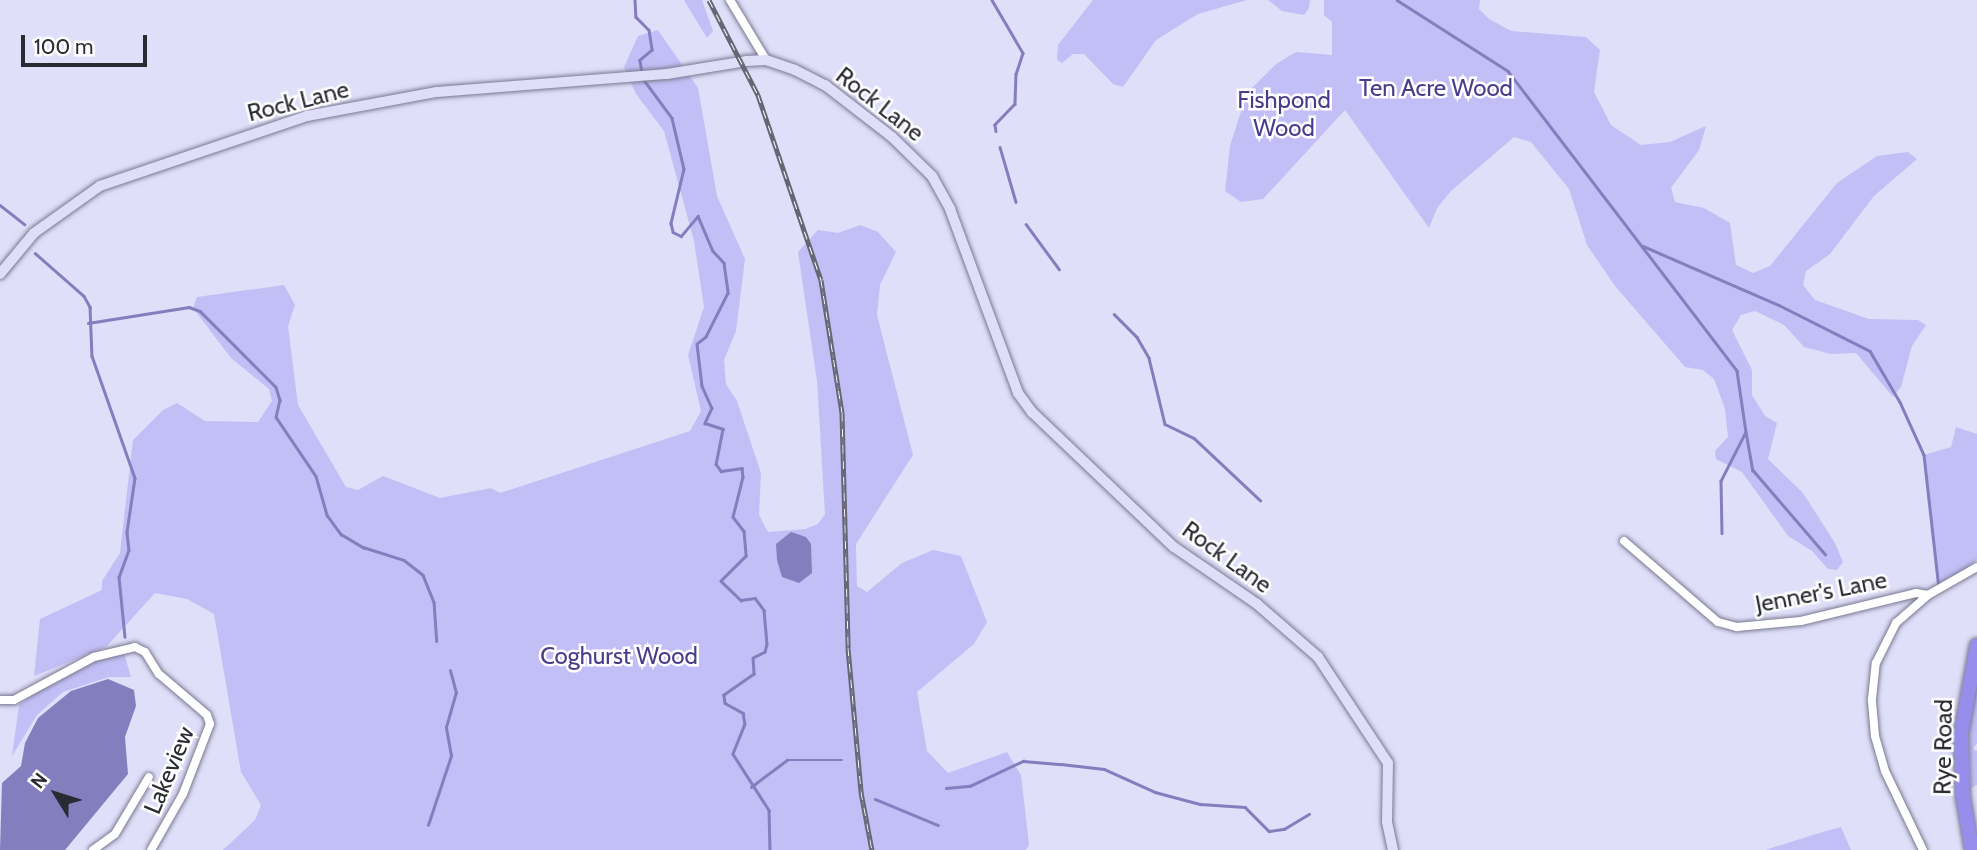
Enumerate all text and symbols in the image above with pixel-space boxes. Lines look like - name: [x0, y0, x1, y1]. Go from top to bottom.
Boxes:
- scale bar: [24, 21, 150, 65]
- text: 100 m: [34, 34, 93, 59]
- street label: Rock Lane: [830, 61, 930, 147]
- park label: Ten Acre Wood: [1359, 74, 1513, 102]
- street label: Rock Lane: [244, 75, 352, 127]
- park label: Fishpond Wood: [1237, 86, 1331, 142]
- street label: Rock Lane: [1177, 515, 1277, 599]
- street label: Jenner's Lane: [1753, 565, 1889, 619]
- park label: Coghurst Wood: [540, 642, 698, 670]
- street label: Rye Road: [1928, 699, 1958, 795]
- street label: Lakeview: [138, 722, 200, 818]
- north arrow: [21, 759, 91, 829]
- text: N: [26, 768, 52, 793]

